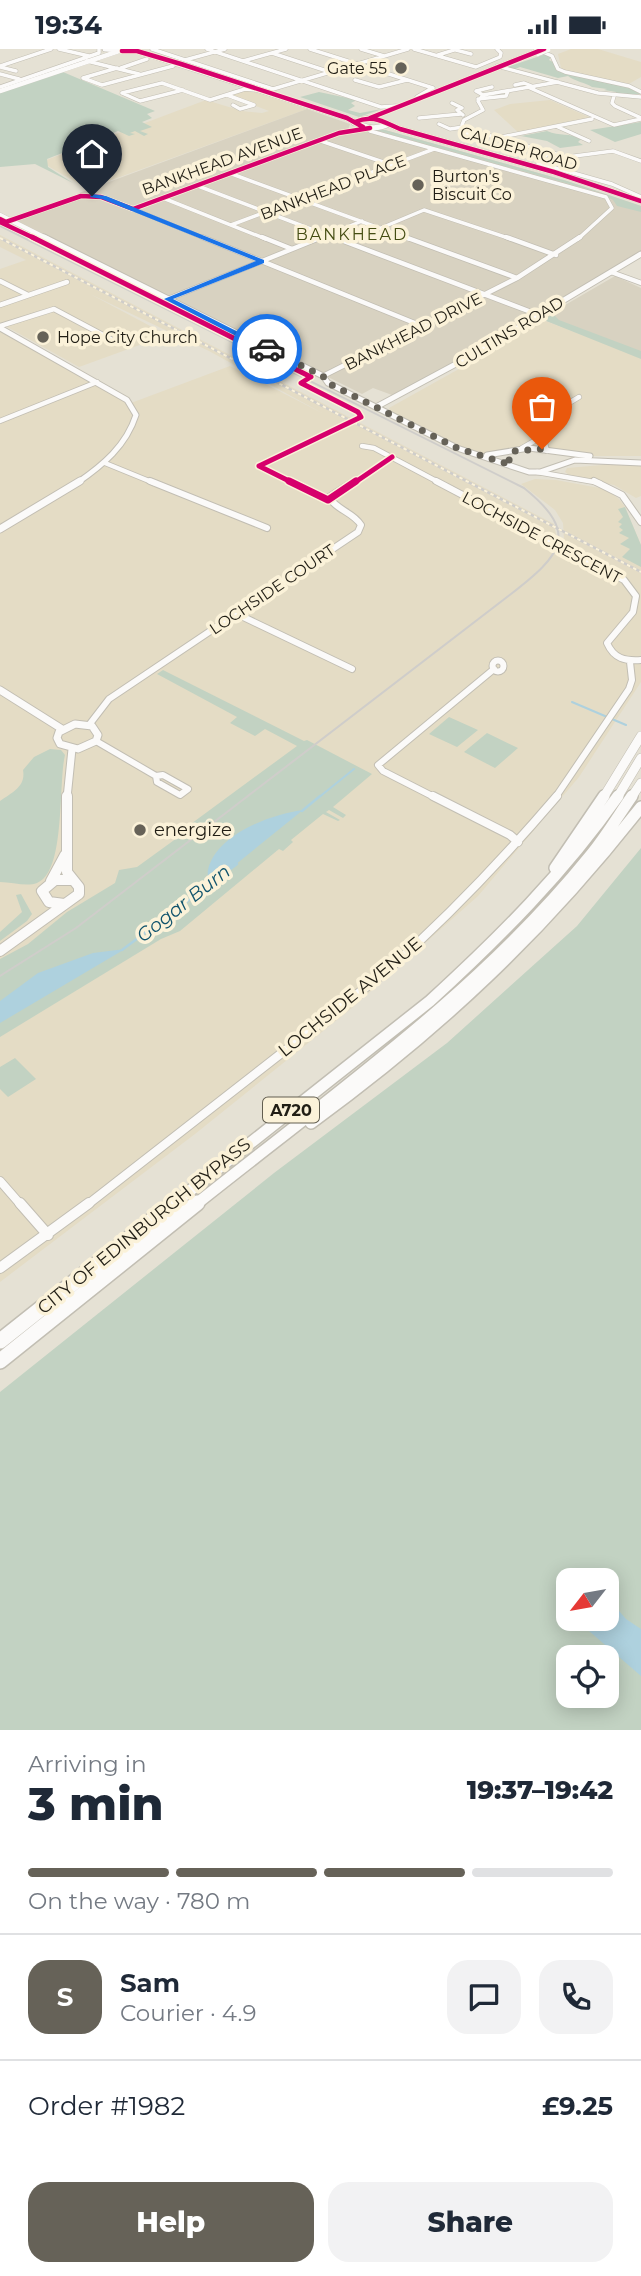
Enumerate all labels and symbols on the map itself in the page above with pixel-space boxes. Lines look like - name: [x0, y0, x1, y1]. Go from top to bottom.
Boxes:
- place label: Gate 55: [327, 59, 387, 78]
- marker: Gate 55: [393, 60, 409, 76]
- street label: CALDER ROAD: [458, 123, 580, 174]
- pin: [62, 124, 122, 196]
- street label: BANKHEAD AVENUE: [139, 124, 305, 199]
- street label: BANKHEAD PLACE: [258, 151, 409, 224]
- place label: Burton's Biscuit Co: [432, 167, 512, 204]
- marker: Burton's Biscuit Co: [410, 177, 426, 193]
- district label: BANKHEAD: [296, 225, 408, 244]
- street label: BANKHEAD DRIVE: [341, 289, 485, 374]
- street label: CULTINS ROAD: [452, 293, 567, 372]
- courier: [232, 314, 302, 384]
- place label: Hope City Church: [57, 328, 198, 347]
- marker: Hope City Church: [35, 329, 51, 345]
- pin: [512, 377, 572, 449]
- street label: LOCHSIDE CRESCENT: [459, 487, 625, 588]
- street label: LOCHSIDE COURT: [206, 540, 339, 638]
- place label: energize: [154, 819, 232, 841]
- marker: energize: [132, 822, 148, 838]
- water label: Gogar Burn: [132, 860, 235, 947]
- street label: LOCHSIDE AVENUE: [274, 932, 426, 1062]
- road number: A720: [263, 1098, 319, 1123]
- street label: CITY OF EDINBURGH BYPASS: [33, 1133, 255, 1319]
- north arrow: [556, 1568, 620, 1631]

